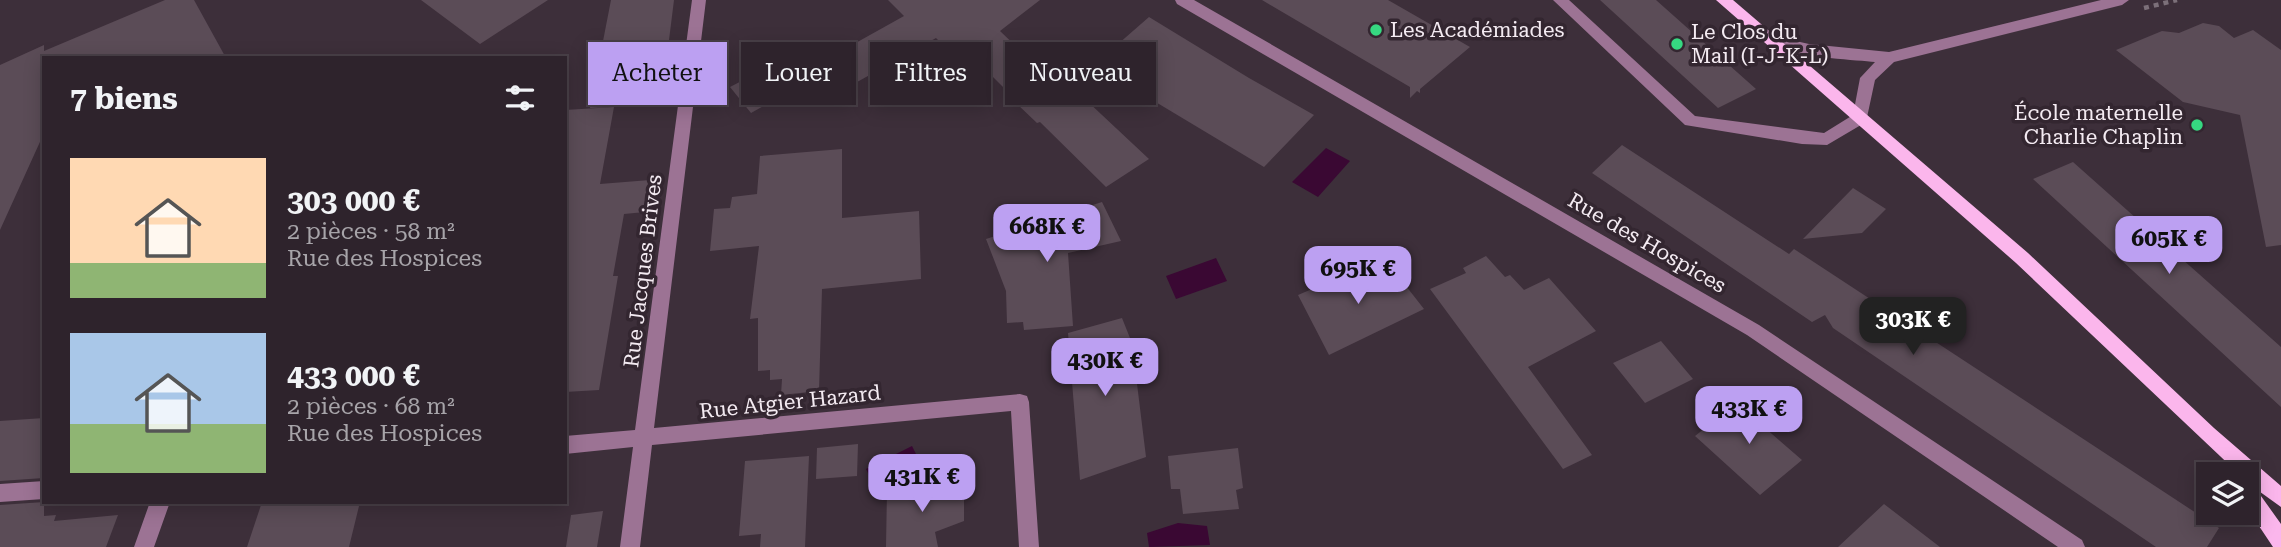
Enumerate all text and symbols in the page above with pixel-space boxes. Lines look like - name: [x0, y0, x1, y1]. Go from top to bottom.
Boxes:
- place label: Les Académiades: [1390, 18, 1565, 42]
- place label: Le Clos du Mail (I-J-K-L): [1691, 20, 1828, 68]
- marker: Les Académiades: [1368, 22, 1384, 38]
- marker: Le Clos du Mail (I-J-K-L): [1669, 36, 1685, 52]
- chip: Acheter: [588, 42, 727, 105]
- chip: Louer: [741, 42, 856, 105]
- chip: Filtres: [870, 42, 991, 105]
- chip: Nouveau: [1005, 42, 1156, 105]
- icon: filters: [501, 79, 539, 117]
- text: 7 biens: [70, 81, 178, 116]
- place label: École maternelle Charlie Chaplin: [2014, 100, 2183, 149]
- marker: École maternelle Charlie Chaplin: [2189, 117, 2205, 133]
- street label: Rue Jacques Brives: [619, 173, 667, 369]
- text: 303 000 €: [287, 183, 420, 218]
- icon: home: [126, 186, 210, 270]
- street label: Rue des Hospices: [1564, 188, 1730, 298]
- pin: 668K €: [990, 204, 1104, 264]
- text: 668K €: [1009, 213, 1085, 240]
- pin: 605K €: [2112, 216, 2226, 276]
- text: 2 pièces · 58 m²: [287, 218, 455, 245]
- text: 605K €: [2131, 225, 2207, 252]
- text: Rue des Hospices: [287, 245, 482, 272]
- pin: 695K €: [1301, 246, 1415, 306]
- text: 695K €: [1320, 255, 1396, 282]
- pin: 303K €: [1856, 298, 1970, 357]
- text: 303K €: [1875, 306, 1951, 333]
- pin: 430K €: [1048, 338, 1162, 398]
- text: 430K €: [1067, 347, 1143, 374]
- text: 433 000 €: [287, 358, 420, 393]
- icon: home: [126, 361, 210, 445]
- street label: Rue Atgier Hazard: [698, 380, 882, 423]
- pin: 433K €: [1692, 386, 1806, 446]
- text: 2 pièces · 68 m²: [287, 393, 455, 420]
- text: 433K €: [1711, 395, 1787, 422]
- text: Rue des Hospices: [287, 420, 482, 447]
- pin: 431K €: [865, 454, 979, 514]
- map controls: [2196, 462, 2259, 525]
- button: layers: [2196, 462, 2259, 525]
- text: 431K €: [884, 463, 960, 490]

